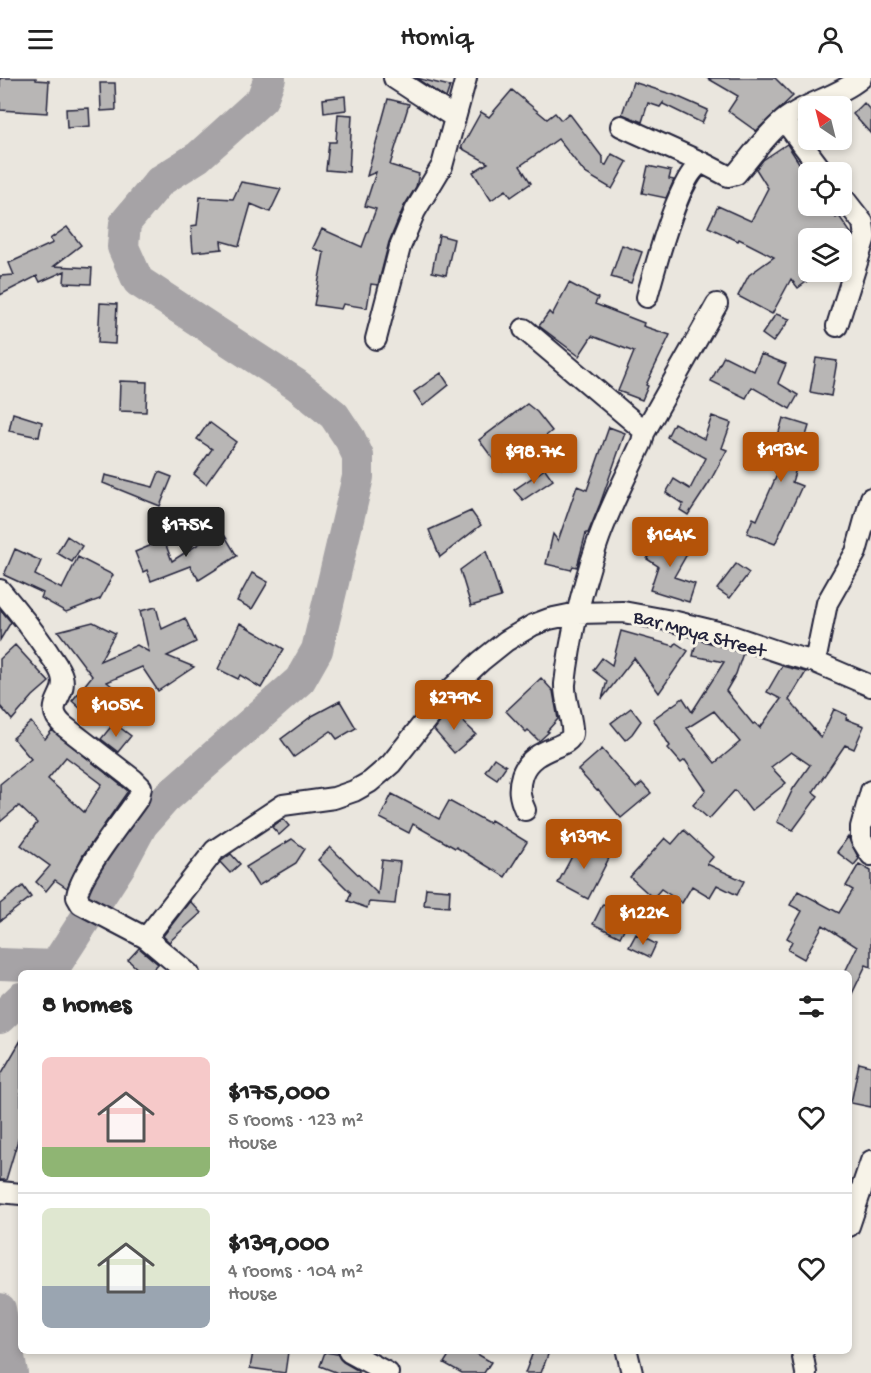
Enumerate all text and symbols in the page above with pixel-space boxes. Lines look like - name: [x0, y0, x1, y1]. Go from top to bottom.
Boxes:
- icon: menu: [24, 23, 57, 56]
- text: Homiq: [400, 23, 471, 55]
- icon: person: [814, 23, 847, 56]
- north arrow: [798, 96, 852, 150]
- map controls: [798, 96, 852, 282]
- button: locate: [798, 162, 852, 216]
- button: layers: [798, 228, 852, 282]
- pin: $193K: [739, 432, 823, 483]
- pin: $98.7K: [485, 434, 583, 485]
- text: $193K: [757, 440, 805, 463]
- text: $98.7K: [505, 442, 563, 465]
- pin: $175K: [144, 507, 228, 558]
- text: $175K: [162, 515, 211, 538]
- pin: $164K: [628, 517, 712, 568]
- text: $164K: [646, 525, 694, 548]
- street label: Bar Mpya Street: [630, 606, 769, 665]
- pin: $279K: [412, 680, 496, 731]
- pin: $105K: [74, 687, 158, 738]
- text: $279K: [429, 688, 479, 711]
- text: $105K: [91, 695, 141, 718]
- pin: $139K: [542, 819, 626, 870]
- text: $139K: [560, 827, 608, 850]
- pin: $122K: [601, 895, 685, 946]
- text: $122K: [619, 903, 667, 926]
- icon: filters: [795, 990, 828, 1023]
- text: 8 homes: [42, 991, 131, 1022]
- text: $175,000: [228, 1079, 330, 1110]
- icon: home: [90, 1081, 162, 1153]
- icon: heart: [795, 1101, 828, 1134]
- text: 5 rooms · 123 m²: [228, 1110, 364, 1133]
- text: House: [228, 1133, 277, 1156]
- text: $139,000: [228, 1230, 329, 1261]
- icon: home: [90, 1232, 162, 1304]
- icon: heart: [795, 1252, 828, 1285]
- text: 4 rooms · 104 m²: [228, 1261, 363, 1284]
- text: House: [228, 1284, 277, 1307]

